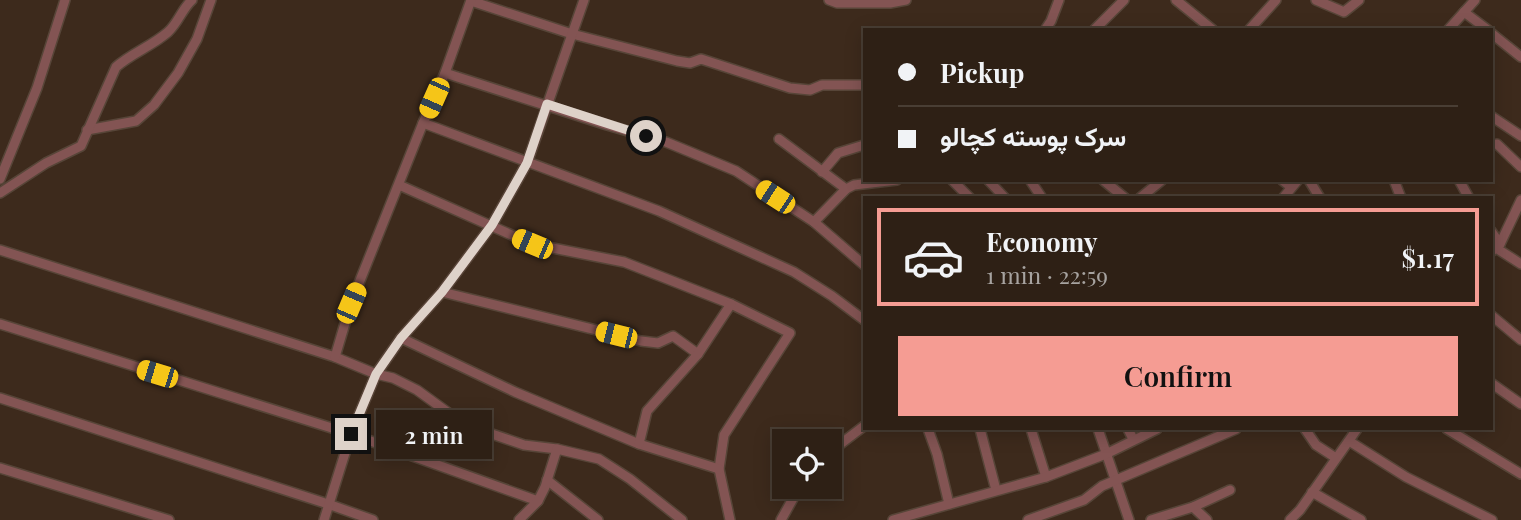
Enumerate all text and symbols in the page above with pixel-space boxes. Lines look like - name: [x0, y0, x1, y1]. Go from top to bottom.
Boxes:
- text: Pickup: [940, 55, 1024, 90]
- car: [416, 75, 453, 121]
- text: سرک پوسته کچالو: [940, 118, 1126, 153]
- route start: [630, 120, 662, 152]
- car: [752, 177, 799, 217]
- text: Economy: [986, 224, 1097, 259]
- car: [509, 226, 556, 262]
- icon: car: [902, 226, 965, 289]
- text: $1.17: [1402, 240, 1454, 275]
- text: 1 min · 22:59: [986, 259, 1108, 290]
- car: [334, 280, 369, 326]
- car: [594, 320, 639, 350]
- button: Confirm: [898, 336, 1458, 416]
- car: [134, 358, 181, 390]
- callout: 2 min: [376, 410, 491, 458]
- route end: [335, 418, 367, 450]
- text: 2 min: [405, 419, 463, 450]
- map controls: [772, 429, 842, 499]
- button: locate: [772, 429, 842, 499]

